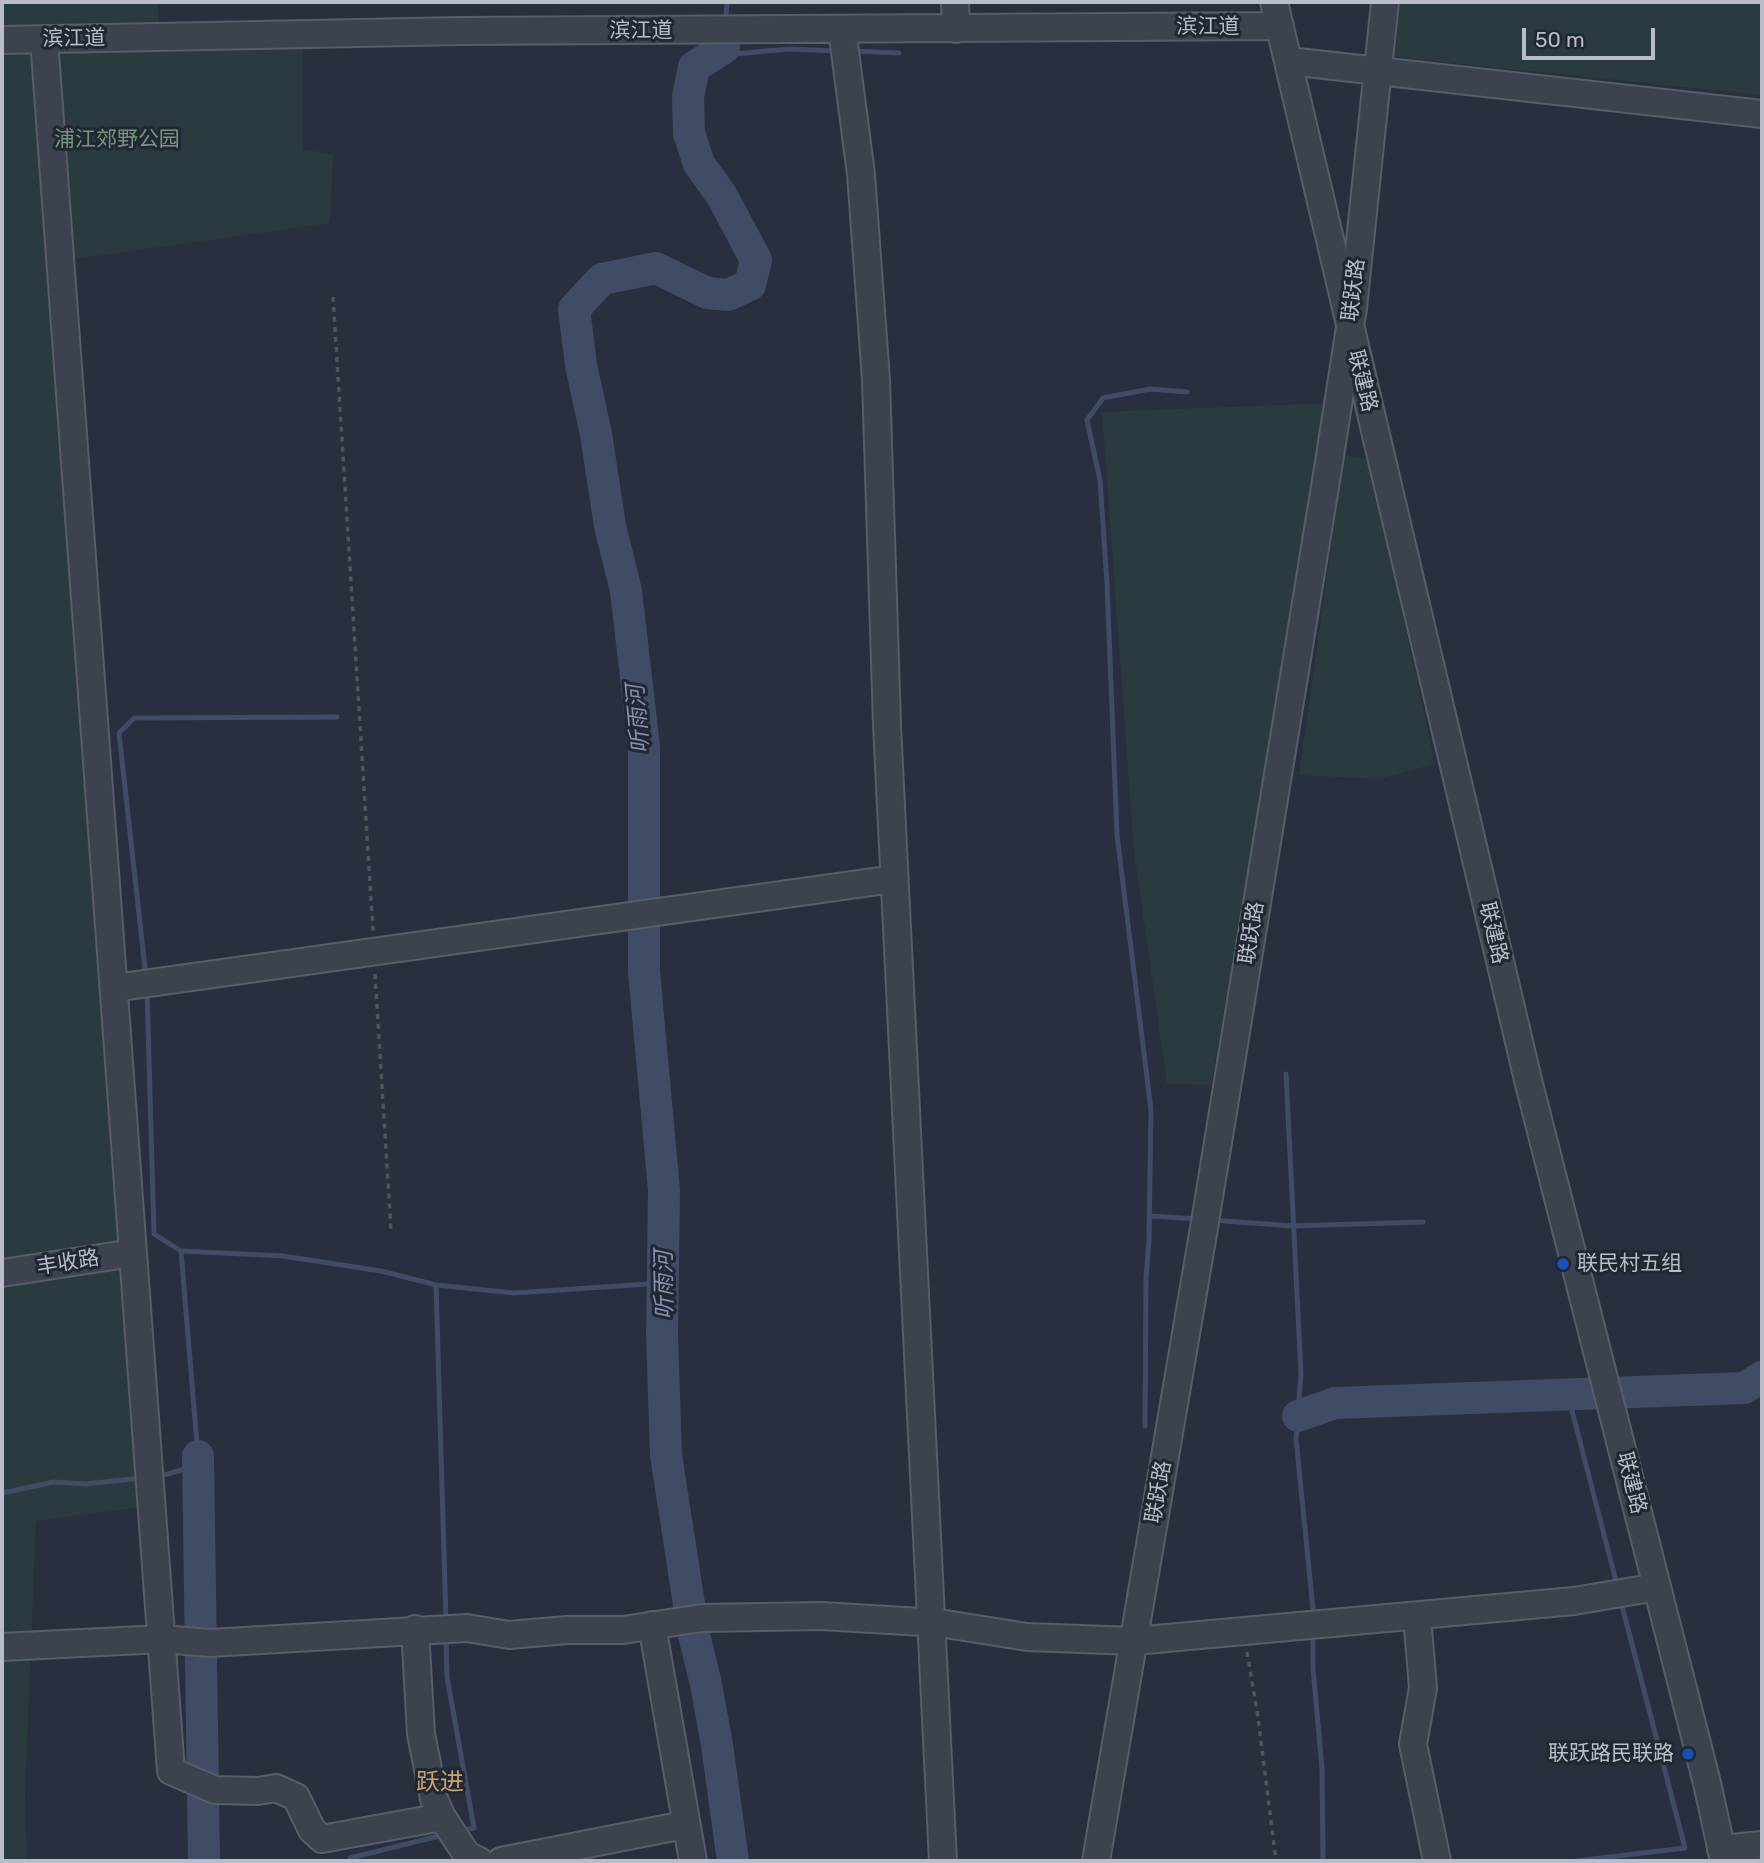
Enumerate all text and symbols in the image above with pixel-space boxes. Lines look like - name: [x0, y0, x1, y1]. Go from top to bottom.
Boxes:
- street label: 滨江道: [1177, 14, 1239, 40]
- scale bar: [1526, 14, 1659, 58]
- street label: 滨江道: [610, 18, 672, 44]
- street label: 滨江道: [42, 26, 106, 52]
- text: 50 m: [1535, 27, 1585, 52]
- park label: 浦江郊野公园: [54, 127, 180, 153]
- street label: 联跃路: [1338, 257, 1370, 323]
- street label: 联建路: [1342, 347, 1382, 415]
- water label: 听雨河: [622, 683, 656, 755]
- street label: 联建路: [1474, 899, 1512, 967]
- street label: 联跃路: [1235, 900, 1269, 966]
- street label: 丰收路: [35, 1246, 101, 1280]
- water label: 听雨河: [651, 1250, 679, 1320]
- place label: 联民村五组: [1577, 1251, 1682, 1277]
- marker: 联民村五组: [1555, 1256, 1571, 1272]
- street label: 联建路: [1611, 1449, 1651, 1517]
- street label: 联跃路: [1141, 1459, 1177, 1525]
- place label: 联跃路民联路: [1548, 1741, 1674, 1767]
- marker: 联跃路民联路: [1680, 1746, 1696, 1762]
- district label: 跃进: [416, 1769, 464, 1797]

